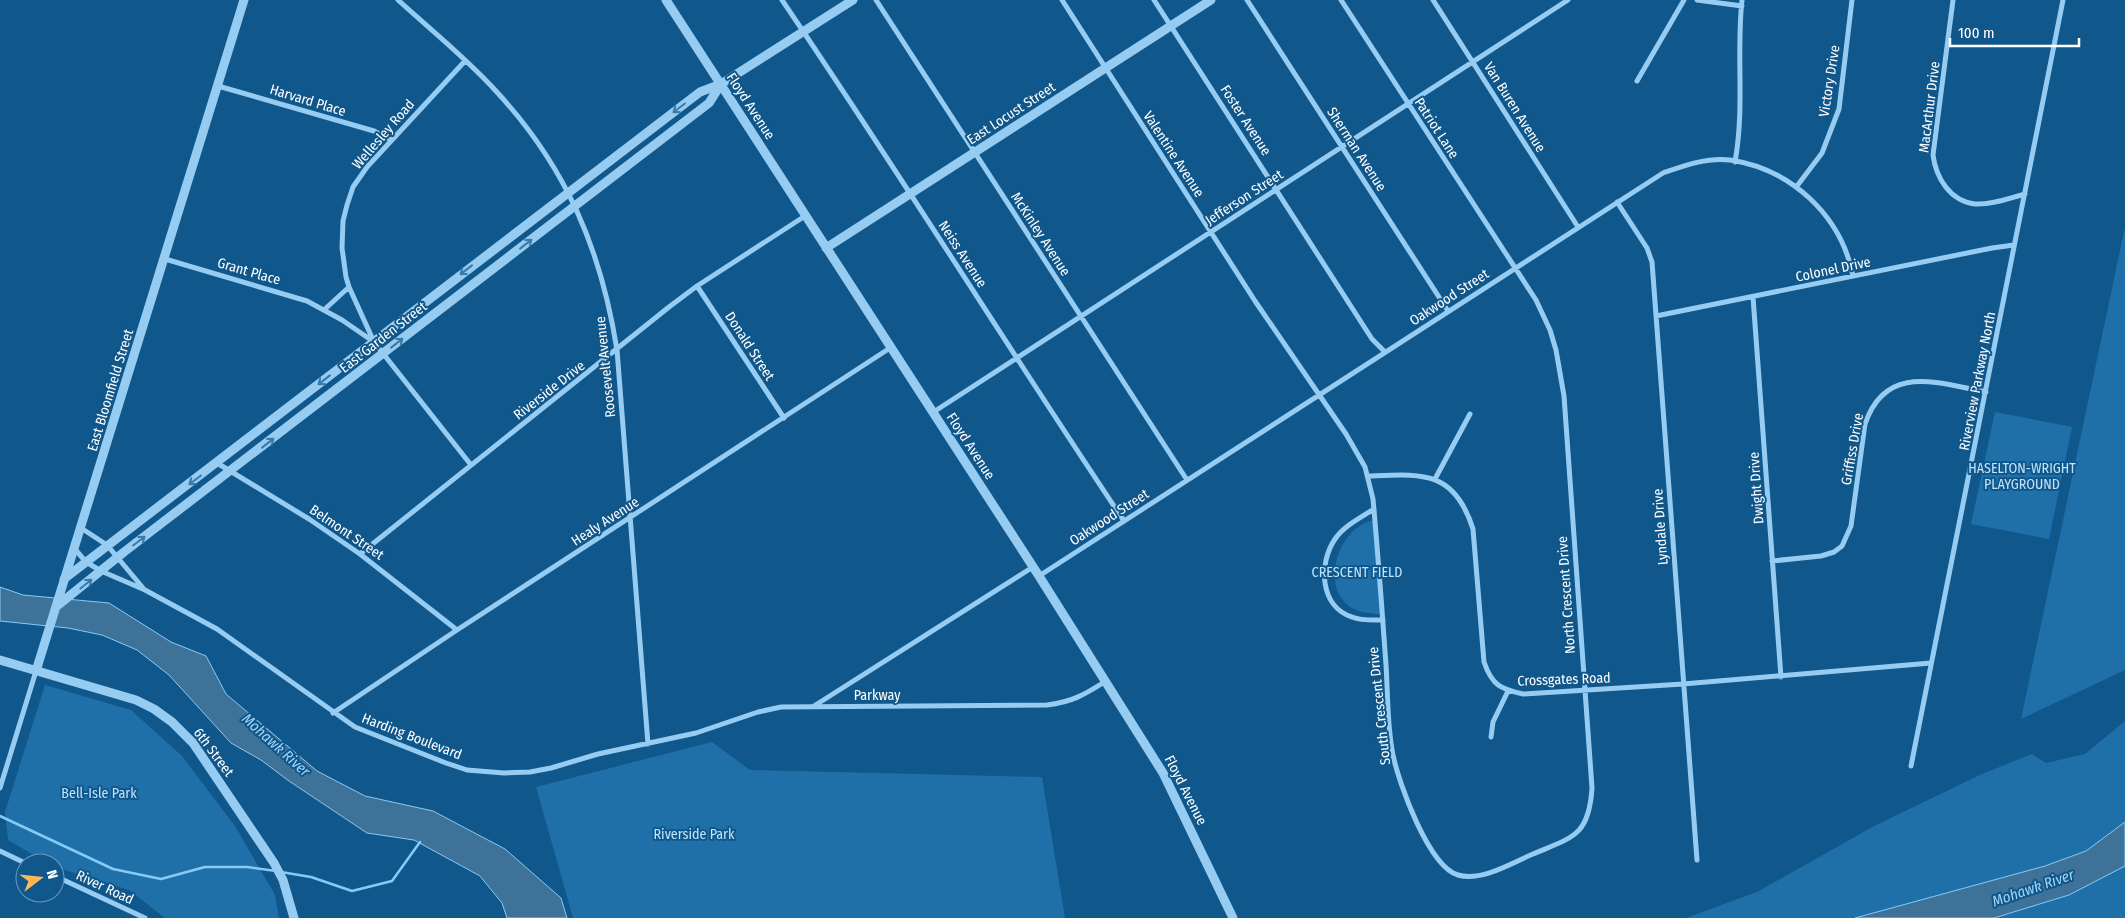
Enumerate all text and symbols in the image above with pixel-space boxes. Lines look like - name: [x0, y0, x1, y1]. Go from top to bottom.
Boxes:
- scale bar: [1950, 15, 2079, 47]
- text: 100 m: [1958, 24, 1995, 42]
- street label: Victory Drive: [1815, 44, 1844, 118]
- street label: Van Buren Avenue: [1480, 59, 1549, 156]
- street label: MacArthur Drive: [1915, 60, 1944, 154]
- street label: Floyd Avenue: [723, 70, 778, 143]
- street label: East Locust Street: [964, 78, 1059, 148]
- street label: Harvard Place: [268, 81, 348, 120]
- street label: Foster Avenue: [1217, 82, 1275, 159]
- street label: Patriot Lane: [1411, 95, 1463, 162]
- street label: Wellesley Road: [349, 96, 418, 173]
- one-way arrow: [672, 103, 686, 113]
- street label: Sherman Avenue: [1323, 104, 1390, 194]
- street label: Valentine Avenue: [1140, 108, 1208, 200]
- street label: Jefferson Street: [1202, 166, 1287, 229]
- street label: McKinley Avenue: [1007, 189, 1074, 279]
- street label: Neiss Avenue: [935, 218, 990, 291]
- one-way arrow: [519, 239, 532, 250]
- street label: Colonel Drive: [1794, 253, 1872, 286]
- street label: Grant Place: [215, 254, 282, 289]
- one-way arrow: [460, 265, 473, 276]
- street label: Oakwood Street: [1406, 265, 1492, 329]
- street label: East Garden Street: [336, 298, 431, 377]
- street label: Donald Street: [721, 309, 778, 384]
- street label: Riverview Parkway North: [1956, 310, 1999, 452]
- street label: Roosevelt Avenue: [592, 315, 619, 418]
- street label: East Bloomfield Street: [84, 327, 137, 453]
- one-way arrow: [390, 338, 403, 349]
- street label: Riverside Drive: [510, 357, 588, 424]
- one-way arrow: [318, 375, 331, 386]
- street label: Floyd Avenue: [943, 410, 998, 483]
- street label: Griffiss Drive: [1838, 412, 1867, 486]
- one-way arrow: [262, 437, 275, 448]
- street label: Dwight Drive: [1745, 451, 1767, 525]
- park label: HASELTON-WRIGHT PLAYGROUND: [1968, 460, 2076, 493]
- one-way arrow: [189, 474, 202, 485]
- street label: Oakwood Street: [1066, 485, 1152, 549]
- street label: Lyndale Drive: [1649, 488, 1672, 566]
- street label: Healy Avenue: [568, 493, 642, 550]
- street label: Belmont Street: [306, 501, 387, 564]
- one-way arrow: [132, 536, 146, 546]
- street label: North Crescent Drive: [1554, 536, 1579, 654]
- park label: CRESCENT FIELD: [1312, 564, 1402, 581]
- one-way arrow: [79, 578, 92, 589]
- street label: South Crescent Drive: [1365, 646, 1394, 766]
- street label: Crossgates Road: [1517, 669, 1611, 690]
- street label: Parkway: [854, 687, 901, 704]
- water label: Mohawk River: [238, 710, 314, 781]
- street label: Harding Boulevard: [359, 710, 464, 763]
- street label: 6th Street: [190, 725, 238, 780]
- street label: Floyd Avenue: [1161, 753, 1210, 828]
- park label: Bell-Isle Park: [61, 785, 137, 802]
- park label: Riverside Park: [653, 826, 735, 843]
- north arrow: [15, 853, 65, 903]
- water label: Mohawk River: [1990, 865, 2077, 910]
- street label: River Road: [73, 867, 136, 908]
- text: N: [43, 868, 61, 881]

